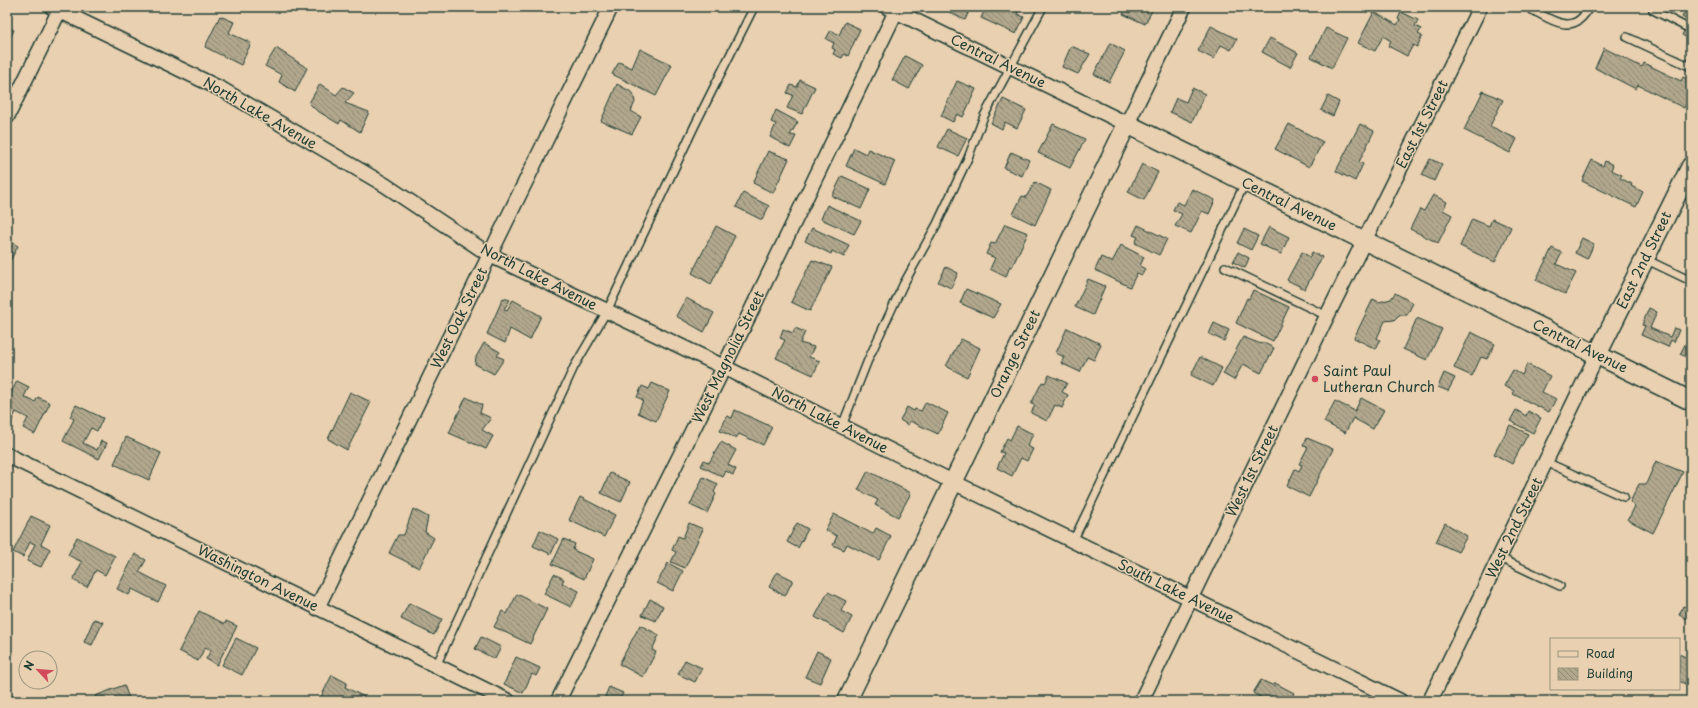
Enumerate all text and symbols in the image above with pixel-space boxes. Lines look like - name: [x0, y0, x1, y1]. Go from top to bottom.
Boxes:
- street label: Central Avenue: [947, 28, 1049, 93]
- street label: North Lake Avenue: [199, 71, 321, 154]
- street label: East 1st Street: [1390, 76, 1453, 172]
- street label: Central Avenue: [1238, 171, 1340, 236]
- street label: East 2nd Street: [1611, 207, 1676, 312]
- street label: North Lake Avenue: [477, 238, 601, 315]
- street label: West Oak Street: [425, 263, 492, 372]
- street label: West Magnolia Street: [686, 287, 769, 427]
- street label: Orange Street: [984, 306, 1045, 402]
- street label: Central Avenue: [1529, 313, 1631, 378]
- place label: Saint Paul Lutheran Church: [1323, 360, 1435, 397]
- marker: Saint Paul Lutheran Church: [1310, 374, 1320, 384]
- street label: North Lake Avenue: [768, 381, 892, 458]
- street label: West 1st Street: [1220, 421, 1283, 520]
- street label: West 2nd Street: [1480, 473, 1547, 582]
- street label: Washington Avenue: [194, 539, 323, 616]
- street label: South Lake Avenue: [1115, 553, 1238, 628]
- legend: [1550, 638, 1680, 690]
- text: Road: [1586, 644, 1615, 662]
- north arrow: [18, 650, 58, 690]
- text: N: [19, 657, 38, 673]
- text: Building: [1586, 664, 1633, 682]

